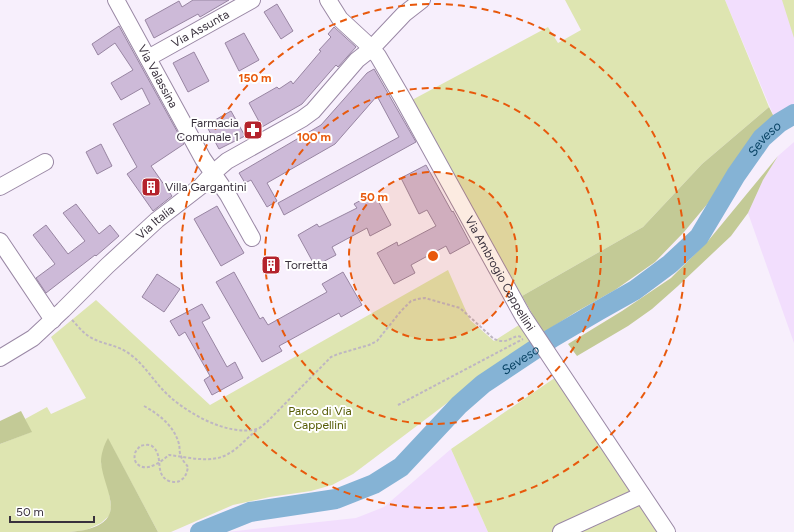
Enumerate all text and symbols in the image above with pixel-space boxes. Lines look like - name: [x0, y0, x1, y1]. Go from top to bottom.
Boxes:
- street label: Via Assunta: [169, 7, 232, 50]
- street label: Via Valassina: [135, 42, 181, 110]
- text: 150 m: [238, 71, 272, 85]
- place label: Farmacia Comunale 1: [177, 116, 239, 144]
- water label: Seveso: [745, 118, 784, 159]
- pharmacy icon: Farmacia Comunale 1: [242, 119, 264, 141]
- text: 100 m: [297, 130, 331, 144]
- building icon: Villa Gargantini: [140, 176, 162, 198]
- place label: Villa Gargantini: [165, 180, 246, 194]
- text: 50 m: [360, 190, 388, 204]
- street label: Via Italia: [133, 202, 177, 243]
- street label: Via Ambrogio Cappellini: [462, 214, 538, 334]
- centre of rings: [426, 249, 440, 263]
- building icon: Torretta: [260, 254, 282, 276]
- place label: Torretta: [285, 258, 328, 272]
- water label: Seveso: [499, 341, 543, 378]
- park label: Parco di Via Cappellini: [288, 404, 352, 432]
- scale bar: [10, 498, 94, 524]
- text: 50 m: [16, 505, 44, 519]

